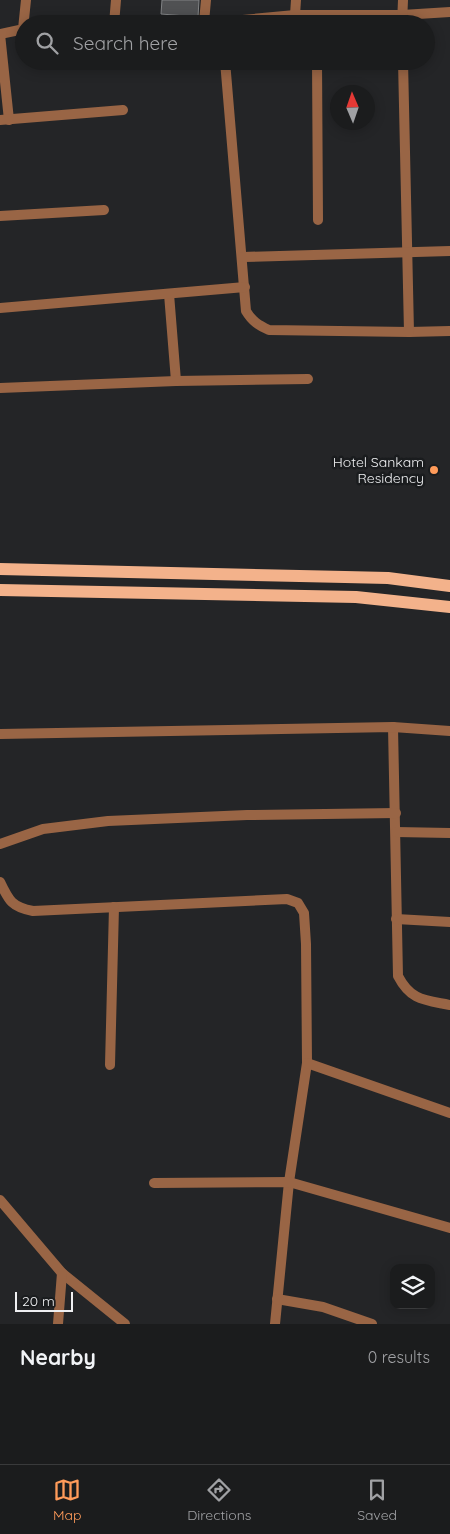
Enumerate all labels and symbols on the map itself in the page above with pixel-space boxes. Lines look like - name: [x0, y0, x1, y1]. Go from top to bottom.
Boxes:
- north arrow: [330, 85, 375, 130]
- place label: Hotel Sankam Residency: [333, 453, 424, 487]
- marker: Hotel Sankam Residency: [428, 464, 440, 476]
- scale bar: [15, 1289, 72, 1312]

